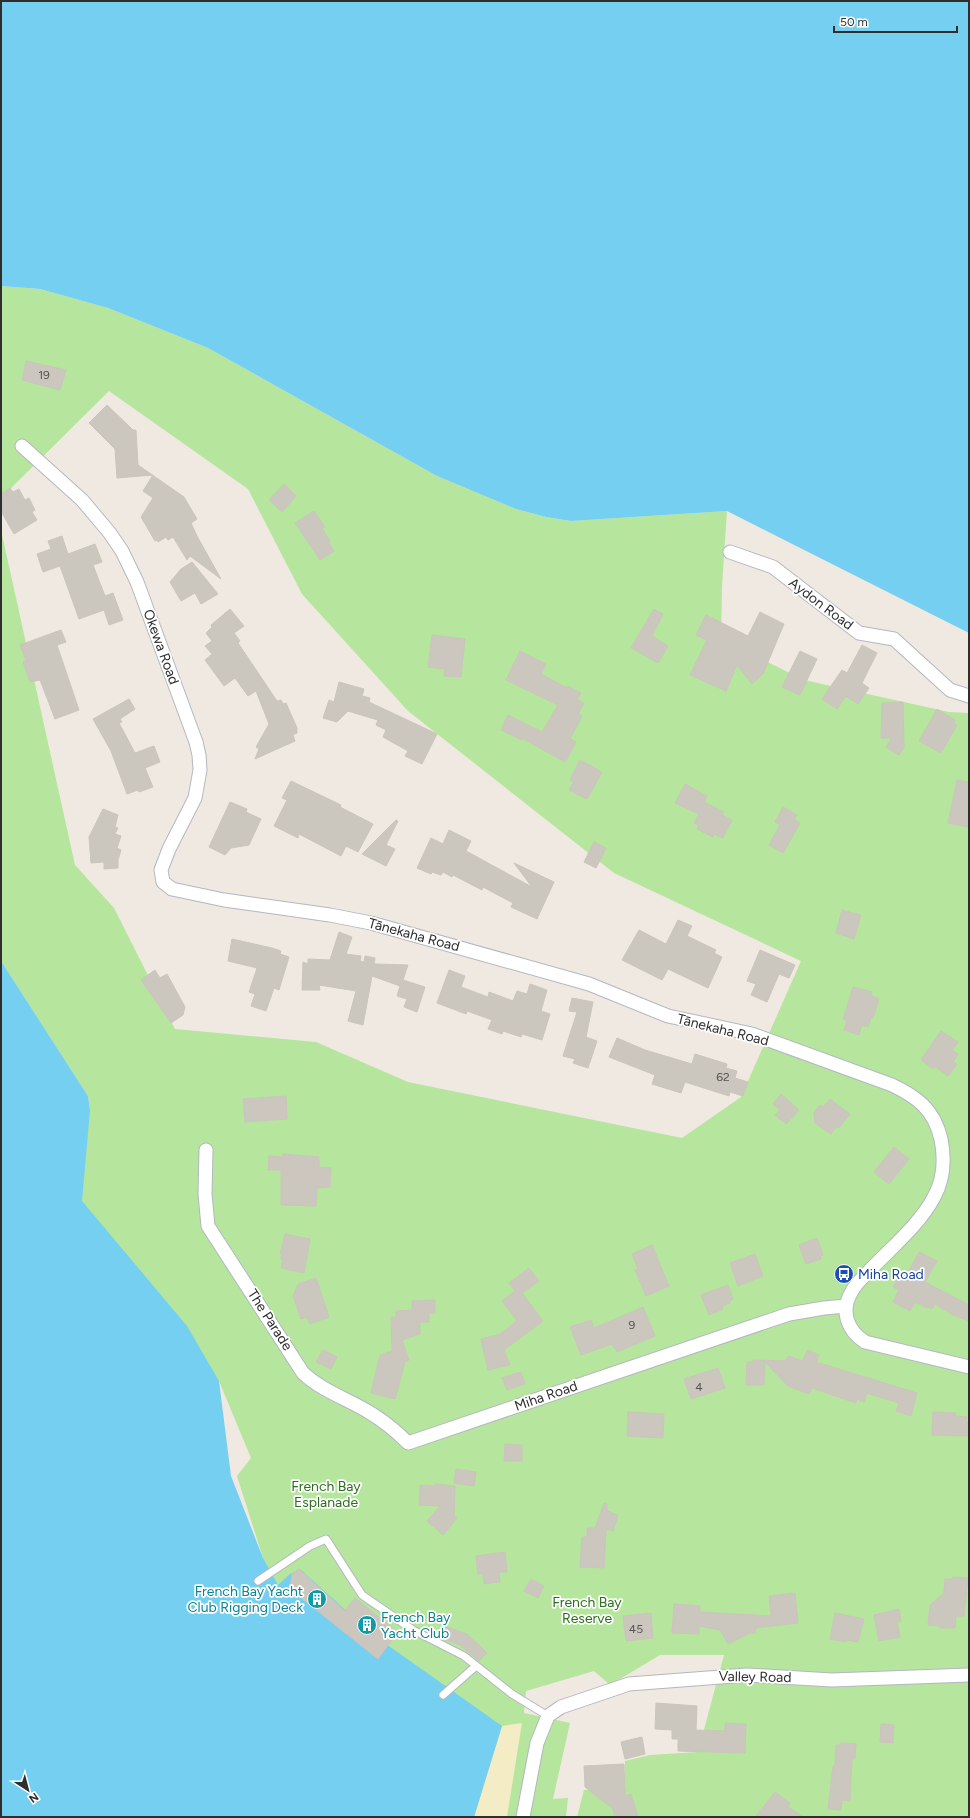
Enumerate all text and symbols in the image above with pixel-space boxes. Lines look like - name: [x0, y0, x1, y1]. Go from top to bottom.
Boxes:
- scale bar: [834, 8, 957, 34]
- text: 50 m: [840, 15, 868, 29]
- house number: 19: [38, 368, 50, 382]
- street label: Aydon Road: [785, 574, 857, 634]
- street label: Okewa Road: [140, 607, 182, 687]
- street label: Tānekaha Road: [366, 915, 462, 955]
- street label: Tānekaha Road: [675, 1010, 771, 1050]
- house number: 62: [716, 1070, 730, 1084]
- bus stop icon: Miha Road: [833, 1263, 855, 1285]
- place label: Miha Road: [858, 1266, 924, 1283]
- street label: The Parade: [244, 1286, 296, 1354]
- house number: 9: [629, 1318, 636, 1332]
- street label: Miha Road: [512, 1377, 580, 1415]
- house number: 4: [695, 1380, 703, 1394]
- park label: French Bay Esplanade: [291, 1478, 361, 1511]
- place label: French Bay Yacht Club Rigging Deck: [188, 1583, 303, 1616]
- building icon: French Bay Yacht Club Rigging Deck: [306, 1588, 328, 1610]
- park label: French Bay Reserve: [552, 1594, 622, 1627]
- place label: French Bay Yacht Club: [381, 1609, 451, 1642]
- building icon: French Bay Yacht Club: [356, 1614, 378, 1636]
- house number: 45: [629, 1622, 643, 1636]
- street label: Valley Road: [718, 1668, 792, 1686]
- north arrow: [8, 1770, 48, 1810]
- text: N: [26, 1790, 41, 1805]

